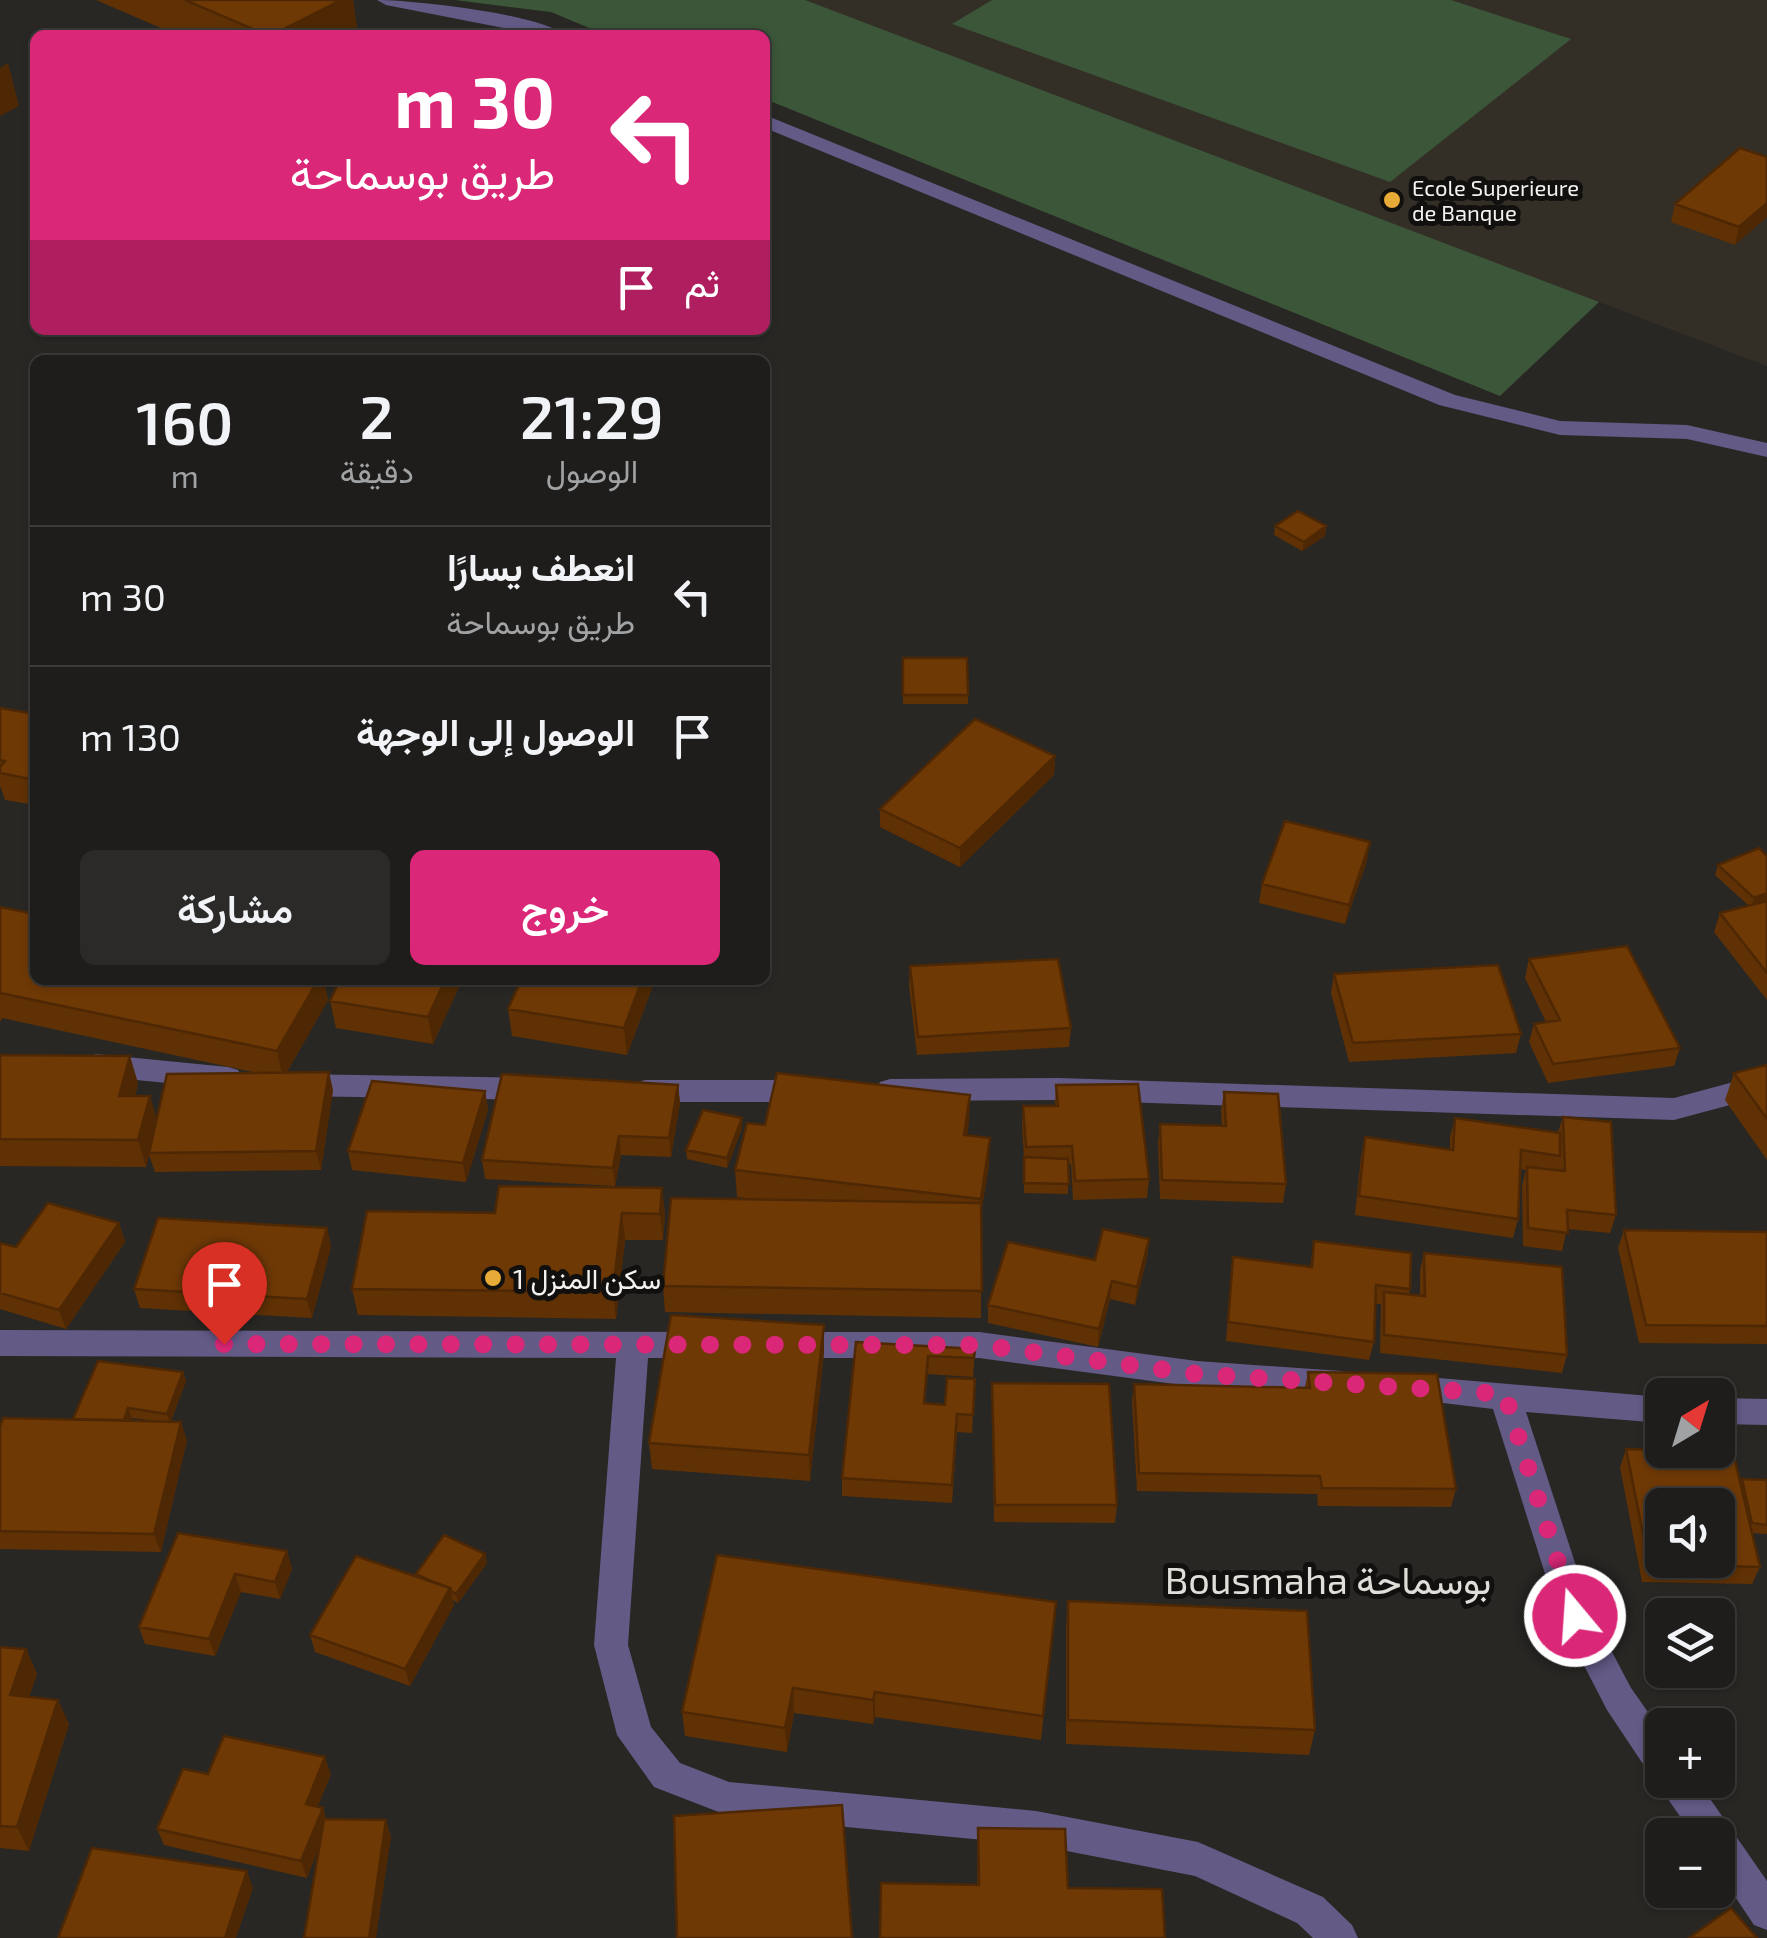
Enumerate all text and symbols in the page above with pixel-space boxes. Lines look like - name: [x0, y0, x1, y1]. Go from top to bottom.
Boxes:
- text: 30 m: [394, 58, 555, 142]
- icon: left: [590, 70, 720, 200]
- text: طريق بوسماحة: [290, 144, 555, 198]
- place label: Ecole Superieure de Banque: [1412, 174, 1579, 225]
- marker: Ecole Superieure de Banque: [1381, 189, 1403, 211]
- text: ثم: [684, 259, 720, 305]
- icon: arrive: [609, 260, 664, 315]
- text: 2: [360, 379, 394, 451]
- text: 21:29: [520, 379, 664, 451]
- text: 160: [136, 385, 233, 457]
- text: دقيقة: [340, 451, 414, 489]
- text: الوصول: [546, 451, 638, 489]
- text: m: [171, 456, 199, 494]
- text: انعطف يسارًا: [447, 543, 635, 589]
- icon: left: [665, 569, 720, 624]
- text: 30 m: [80, 573, 166, 619]
- text: طريق بوسماحة: [446, 602, 635, 640]
- text: الوصول إلى الوجهة: [356, 708, 635, 754]
- icon: arrive: [665, 709, 720, 764]
- text: 130 m: [80, 713, 181, 759]
- button: مشاركة: [80, 850, 390, 965]
- button: خروج: [410, 850, 720, 965]
- pin: [182, 1242, 267, 1345]
- icon: arrive: [197, 1257, 252, 1312]
- place label: سكن المنزل 1: [513, 1261, 661, 1297]
- marker: سكن المنزل 1: [482, 1267, 504, 1289]
- north arrow: [1645, 1378, 1735, 1468]
- map controls: [1645, 1378, 1735, 1908]
- button: sound: [1645, 1488, 1735, 1578]
- district label: Bousmaha بوسماحة: [1165, 1556, 1491, 1604]
- position arrow: [1523, 1564, 1627, 1668]
- button: layers: [1645, 1598, 1735, 1688]
- button: +: [1645, 1708, 1735, 1798]
- button: −: [1645, 1818, 1735, 1908]

